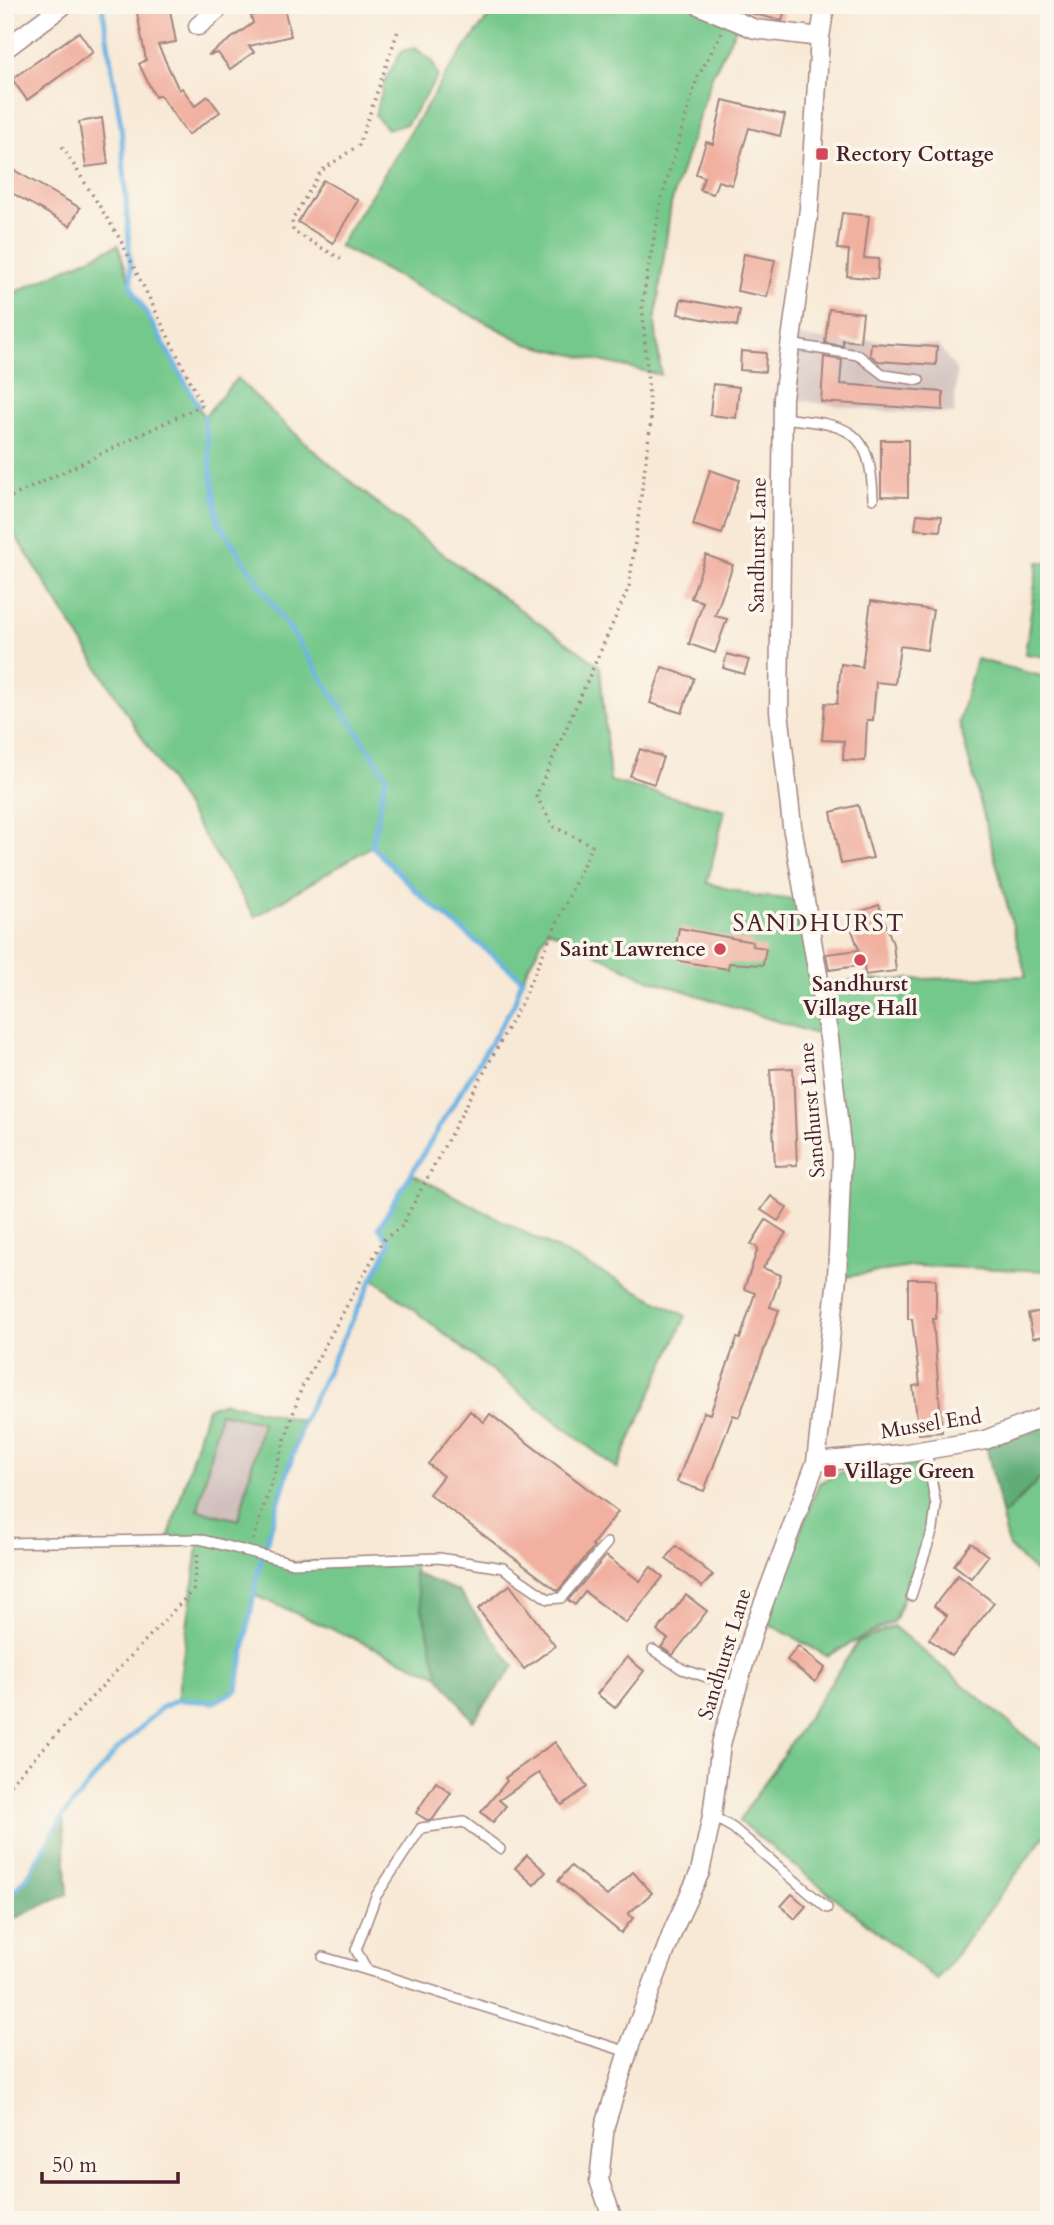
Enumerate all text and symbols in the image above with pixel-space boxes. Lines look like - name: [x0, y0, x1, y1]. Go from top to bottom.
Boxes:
- place label: Rectory Cottage: [836, 140, 994, 169]
- marker: Rectory Cottage: [814, 146, 830, 162]
- street label: Sandhurst Lane: [742, 477, 774, 613]
- district label: SANDHURST: [733, 907, 905, 940]
- place label: Saint Lawrence: [560, 935, 706, 964]
- marker: Saint Lawrence: [712, 941, 728, 957]
- marker: Sandhurst Village Hall: [852, 952, 868, 968]
- place label: Sandhurst Village Hall: [802, 970, 918, 1023]
- street label: Sandhurst Lane: [792, 1041, 832, 1179]
- street label: Mussel End: [878, 1402, 984, 1446]
- place label: Village Green: [844, 1457, 975, 1486]
- marker: Village Green: [822, 1463, 838, 1479]
- street label: Sandhurst Lane: [691, 1585, 759, 1723]
- scale bar: [42, 2141, 178, 2185]
- text: 50 m: [52, 2151, 97, 2180]

